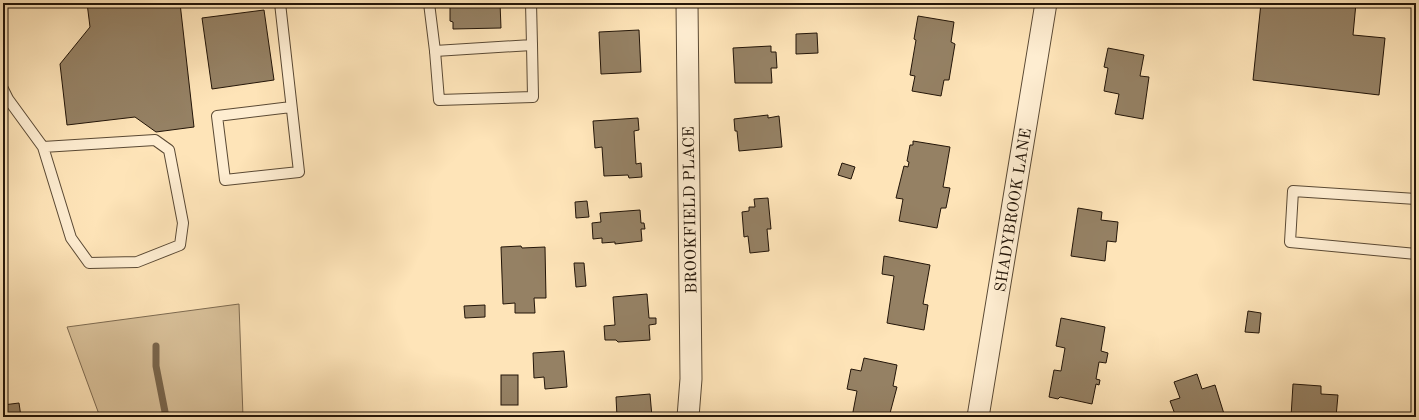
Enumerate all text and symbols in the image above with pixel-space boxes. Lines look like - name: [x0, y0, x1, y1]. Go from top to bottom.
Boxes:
- street label: BROOKFIELD PLACE: [682, 126, 700, 294]
- street label: SHADYBROOK LANE: [993, 127, 1035, 293]

